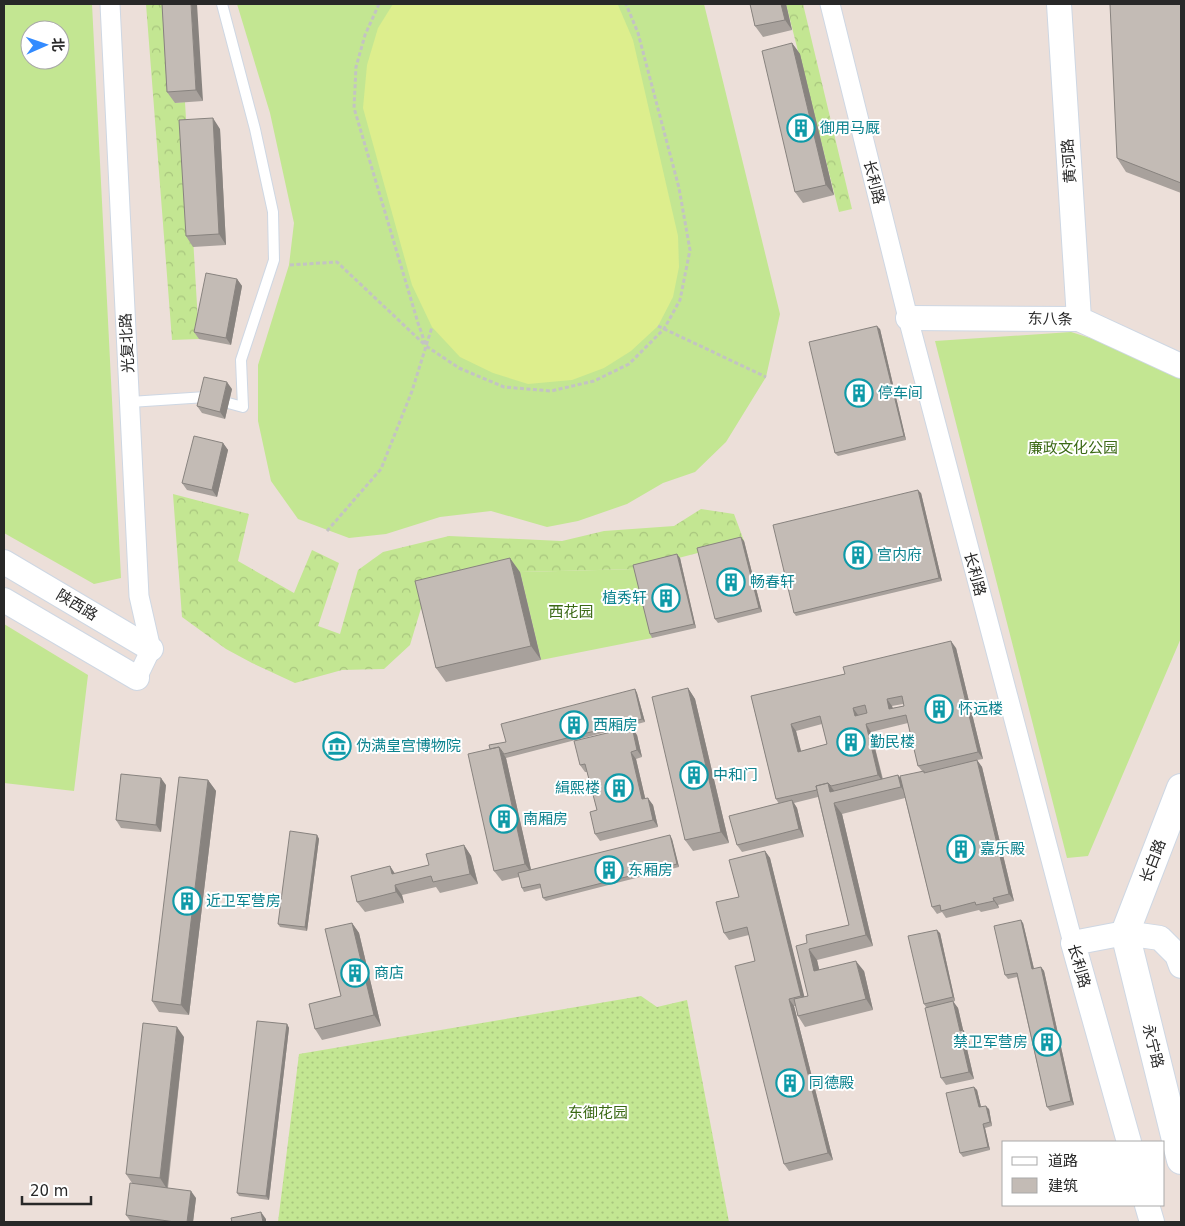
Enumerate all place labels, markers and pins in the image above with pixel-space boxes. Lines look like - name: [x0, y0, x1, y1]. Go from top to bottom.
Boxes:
- building icon: 御用马厩: [786, 113, 816, 143]
- place label: 御用马厩: [820, 119, 880, 137]
- building icon: 停车间: [844, 378, 874, 408]
- place label: 停车间: [878, 384, 923, 402]
- building icon: 宫内府: [843, 540, 873, 570]
- place label: 宫内府: [877, 546, 922, 564]
- building icon: 畅春轩: [716, 567, 746, 597]
- place label: 畅春轩: [750, 573, 795, 591]
- building icon: 植秀轩: [651, 583, 681, 613]
- place label: 植秀轩: [602, 589, 647, 607]
- building icon: 怀远楼: [924, 694, 954, 724]
- place label: 怀远楼: [958, 700, 1003, 718]
- building icon: 西厢房: [559, 710, 589, 740]
- place label: 西厢房: [593, 716, 638, 734]
- building icon: 勤民楼: [836, 727, 866, 757]
- museum icon: 伪满皇宫博物院: [322, 731, 352, 761]
- place label: 勤民楼: [870, 733, 915, 751]
- place label: 伪满皇宫博物院: [356, 737, 461, 755]
- building icon: 中和门: [679, 760, 709, 790]
- place label: 中和门: [713, 766, 758, 784]
- building icon: 緝熙楼: [604, 773, 634, 803]
- place label: 緝熙楼: [555, 779, 600, 797]
- building icon: 南厢房: [489, 804, 519, 834]
- place label: 南厢房: [523, 810, 568, 828]
- building icon: 嘉乐殿: [946, 834, 976, 864]
- place label: 嘉乐殿: [980, 840, 1025, 858]
- building icon: 东厢房: [594, 855, 624, 885]
- place label: 东厢房: [628, 861, 673, 879]
- building icon: 近卫军营房: [172, 886, 202, 916]
- place label: 近卫军营房: [206, 892, 281, 910]
- building icon: 商店: [340, 958, 370, 988]
- place label: 商店: [374, 964, 404, 982]
- building icon: 禁卫军营房: [1032, 1027, 1062, 1057]
- place label: 禁卫军营房: [953, 1033, 1028, 1051]
- building icon: 同德殿: [775, 1068, 805, 1098]
- place label: 同德殿: [809, 1074, 854, 1092]

